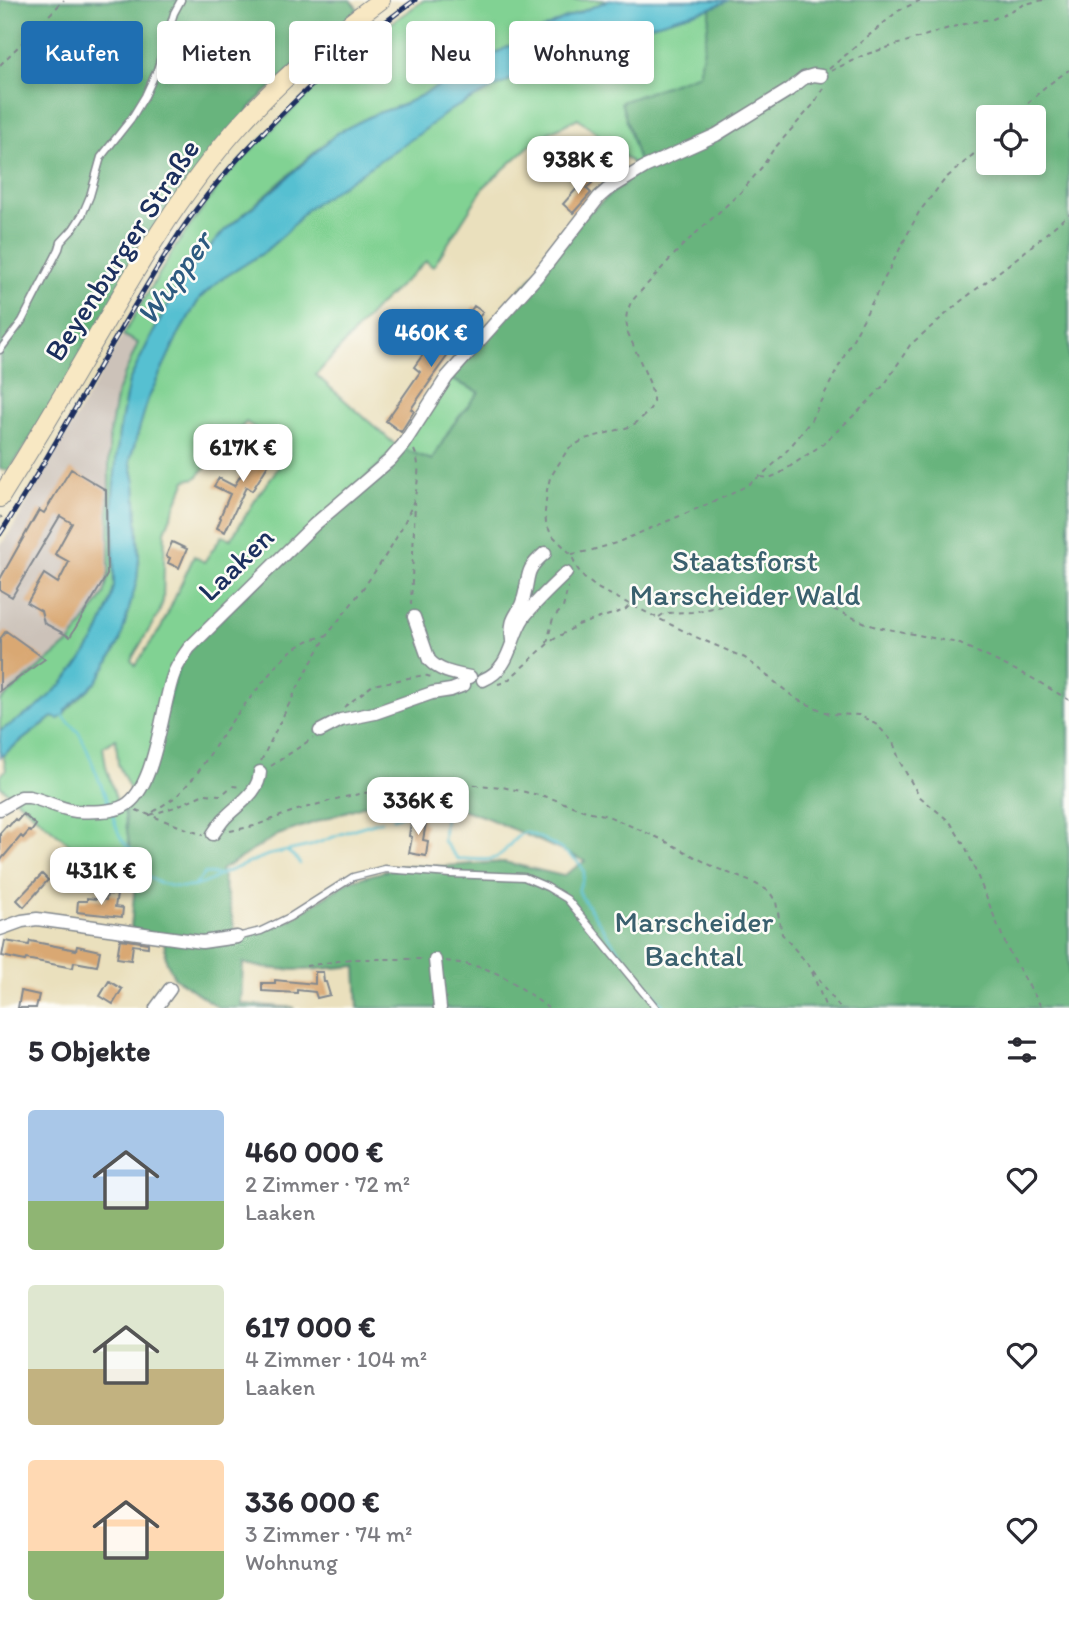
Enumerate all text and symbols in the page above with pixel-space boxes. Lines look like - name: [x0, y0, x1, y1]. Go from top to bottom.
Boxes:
- chip: Kaufen: [21, 21, 143, 84]
- chip: Mieten: [157, 21, 275, 84]
- chip: Filter: [289, 21, 392, 84]
- chip: Neu: [406, 21, 495, 84]
- chip: Wohnung: [509, 21, 654, 84]
- map controls: [976, 105, 1046, 175]
- button: locate: [976, 105, 1046, 175]
- street label: Beyenburger Straße: [36, 132, 207, 368]
- pin: 938K €: [521, 136, 635, 196]
- text: 938K €: [543, 145, 613, 173]
- water label: Wupper: [128, 221, 222, 332]
- pin: 460K €: [374, 310, 488, 369]
- text: 460K €: [394, 318, 468, 346]
- pin: 617K €: [186, 424, 300, 484]
- text: 617K €: [209, 433, 277, 461]
- street label: Laaken: [190, 519, 281, 609]
- park label: Staatsforst Marscheider Wald: [630, 542, 860, 613]
- pin: 336K €: [361, 778, 475, 837]
- text: 336K €: [383, 786, 453, 814]
- pin: 431K €: [44, 848, 158, 907]
- text: 431K €: [66, 856, 136, 884]
- park label: Marscheider Bachtal: [615, 903, 773, 974]
- icon: filters: [1003, 1031, 1041, 1069]
- text: 5 Objekte: [28, 1032, 151, 1069]
- text: 460 000 €: [245, 1133, 383, 1170]
- icon: home: [84, 1138, 168, 1222]
- icon: heart: [1003, 1161, 1041, 1199]
- text: 2 Zimmer · 72 m²: [245, 1170, 410, 1198]
- text: Laaken: [245, 1198, 315, 1226]
- text: 617 000 €: [245, 1308, 376, 1345]
- icon: home: [84, 1313, 168, 1397]
- icon: heart: [1003, 1336, 1041, 1374]
- text: 4 Zimmer · 104 m²: [245, 1345, 427, 1373]
- text: Laaken: [245, 1373, 315, 1401]
- text: 336 000 €: [245, 1483, 380, 1520]
- icon: home: [84, 1488, 168, 1572]
- icon: heart: [1003, 1511, 1041, 1549]
- text: 3 Zimmer · 74 m²: [245, 1520, 412, 1548]
- text: Wohnung: [245, 1548, 338, 1576]

